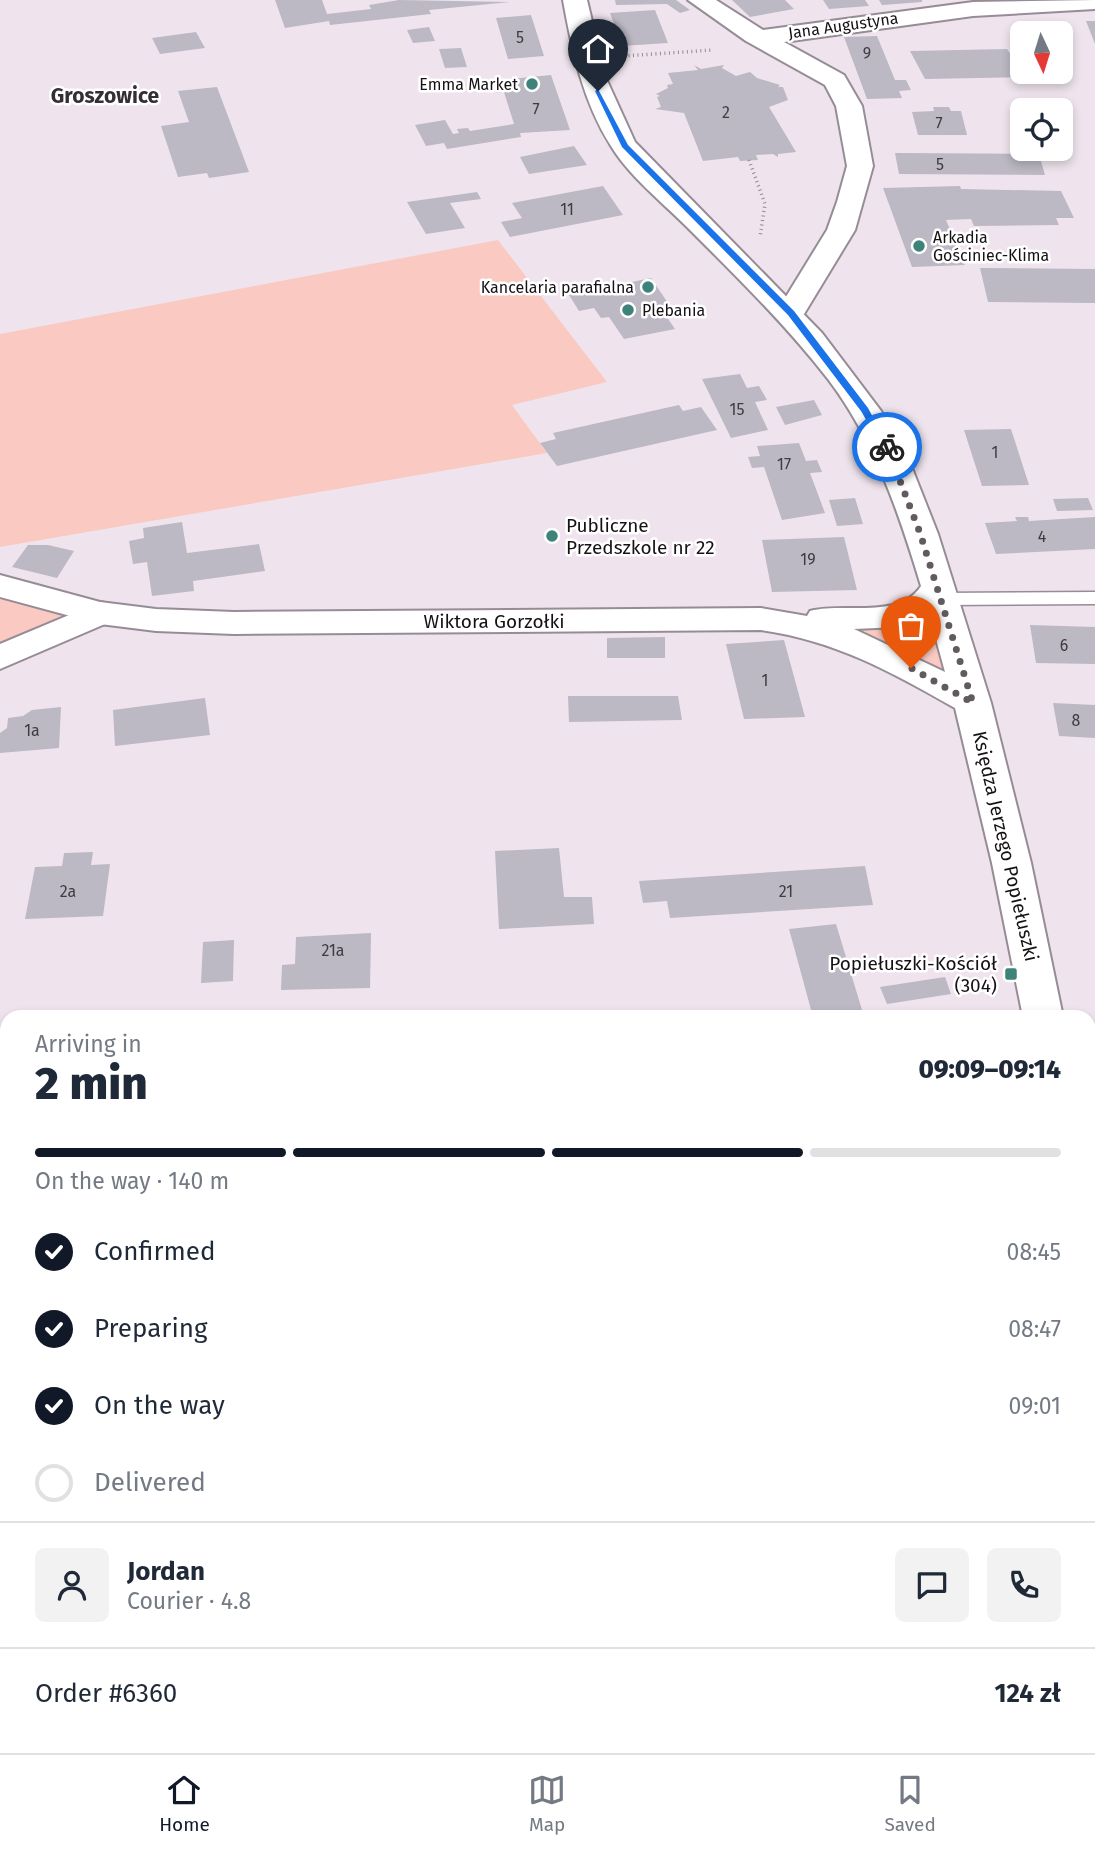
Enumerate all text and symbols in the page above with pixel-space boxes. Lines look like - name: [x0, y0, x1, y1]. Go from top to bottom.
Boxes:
- street label: Jana Augustyna: [787, 8, 899, 43]
- pin: [568, 19, 628, 91]
- north arrow: [1010, 21, 1073, 84]
- map controls: [1010, 21, 1073, 161]
- house number: 5: [516, 28, 524, 47]
- icon: home: [579, 30, 617, 68]
- house number: 9: [863, 44, 871, 63]
- place label: Emma Market: [419, 75, 518, 94]
- marker: Emma Market: [524, 76, 540, 92]
- district label: Groszowice: [51, 83, 160, 109]
- button: locate: [1010, 98, 1073, 161]
- house number: 7: [532, 100, 540, 119]
- house number: 2: [722, 103, 730, 122]
- house number: 7: [935, 114, 943, 133]
- house number: 5: [936, 155, 944, 174]
- house number: 11: [560, 200, 574, 219]
- place label: Arkadia Gościniec-Klima: [933, 228, 1049, 265]
- marker: Arkadia Gościniec-Klima: [911, 238, 927, 254]
- place label: Kancelaria parafialna: [481, 278, 634, 297]
- marker: Kancelaria parafialna: [640, 279, 656, 295]
- place label: Plebania: [642, 301, 705, 320]
- marker: Plebania: [620, 302, 636, 318]
- house number: 15: [730, 400, 744, 419]
- courier: [852, 412, 922, 482]
- icon: bike: [868, 428, 906, 466]
- house number: 1: [992, 443, 998, 462]
- house number: 17: [777, 455, 791, 474]
- place label: Publiczne Przedszkole nr 22: [566, 514, 715, 559]
- house number: 4: [1038, 527, 1047, 546]
- marker: Publiczne Przedszkole nr 22: [544, 528, 560, 544]
- house number: 19: [800, 550, 816, 569]
- pin: [881, 596, 941, 668]
- icon: bag: [892, 607, 930, 645]
- street label: Wiktora Gorzołki: [424, 610, 565, 633]
- house number: 6: [1060, 636, 1068, 655]
- house number: 1: [762, 671, 768, 690]
- house number: 8: [1072, 711, 1081, 730]
- house number: 1a: [24, 721, 40, 740]
- street label: Księdza Jerzego Popiełuszki: [968, 729, 1043, 964]
- house number: 2a: [60, 882, 76, 901]
- house number: 21: [779, 882, 793, 901]
- house number: 21a: [321, 941, 345, 960]
- place label: Popiełuszki-Kościół (304): [829, 952, 997, 997]
- marker: Popiełuszki-Kościół (304): [1003, 966, 1019, 982]
- text: Arriving in: [35, 1030, 142, 1058]
- text: 09:09–09:14: [918, 1054, 1061, 1085]
- text: 2 min: [35, 1056, 148, 1111]
- text: On the way · 140 m: [35, 1167, 229, 1195]
- icon: check: [35, 1233, 73, 1271]
- text: Confirmed: [94, 1236, 215, 1267]
- text: 08:45: [1007, 1238, 1061, 1266]
- icon: check: [35, 1310, 73, 1348]
- text: Preparing: [94, 1313, 207, 1344]
- text: 08:47: [1008, 1315, 1061, 1343]
- icon: check: [35, 1387, 73, 1425]
- text: On the way: [94, 1390, 225, 1421]
- text: 09:01: [1009, 1392, 1061, 1420]
- text: Delivered: [94, 1467, 206, 1498]
- button: person: [35, 1548, 109, 1622]
- button: chat: [895, 1548, 969, 1622]
- button: phone: [987, 1548, 1061, 1622]
- text: Jordan: [127, 1556, 205, 1587]
- text: Courier · 4.8: [127, 1587, 251, 1615]
- text: Order #6360: [35, 1678, 177, 1709]
- text: 124 zł: [994, 1678, 1061, 1709]
- tab: Home: [159, 1771, 210, 1836]
- tab: Map: [528, 1771, 566, 1836]
- tab: Saved: [884, 1771, 936, 1836]

